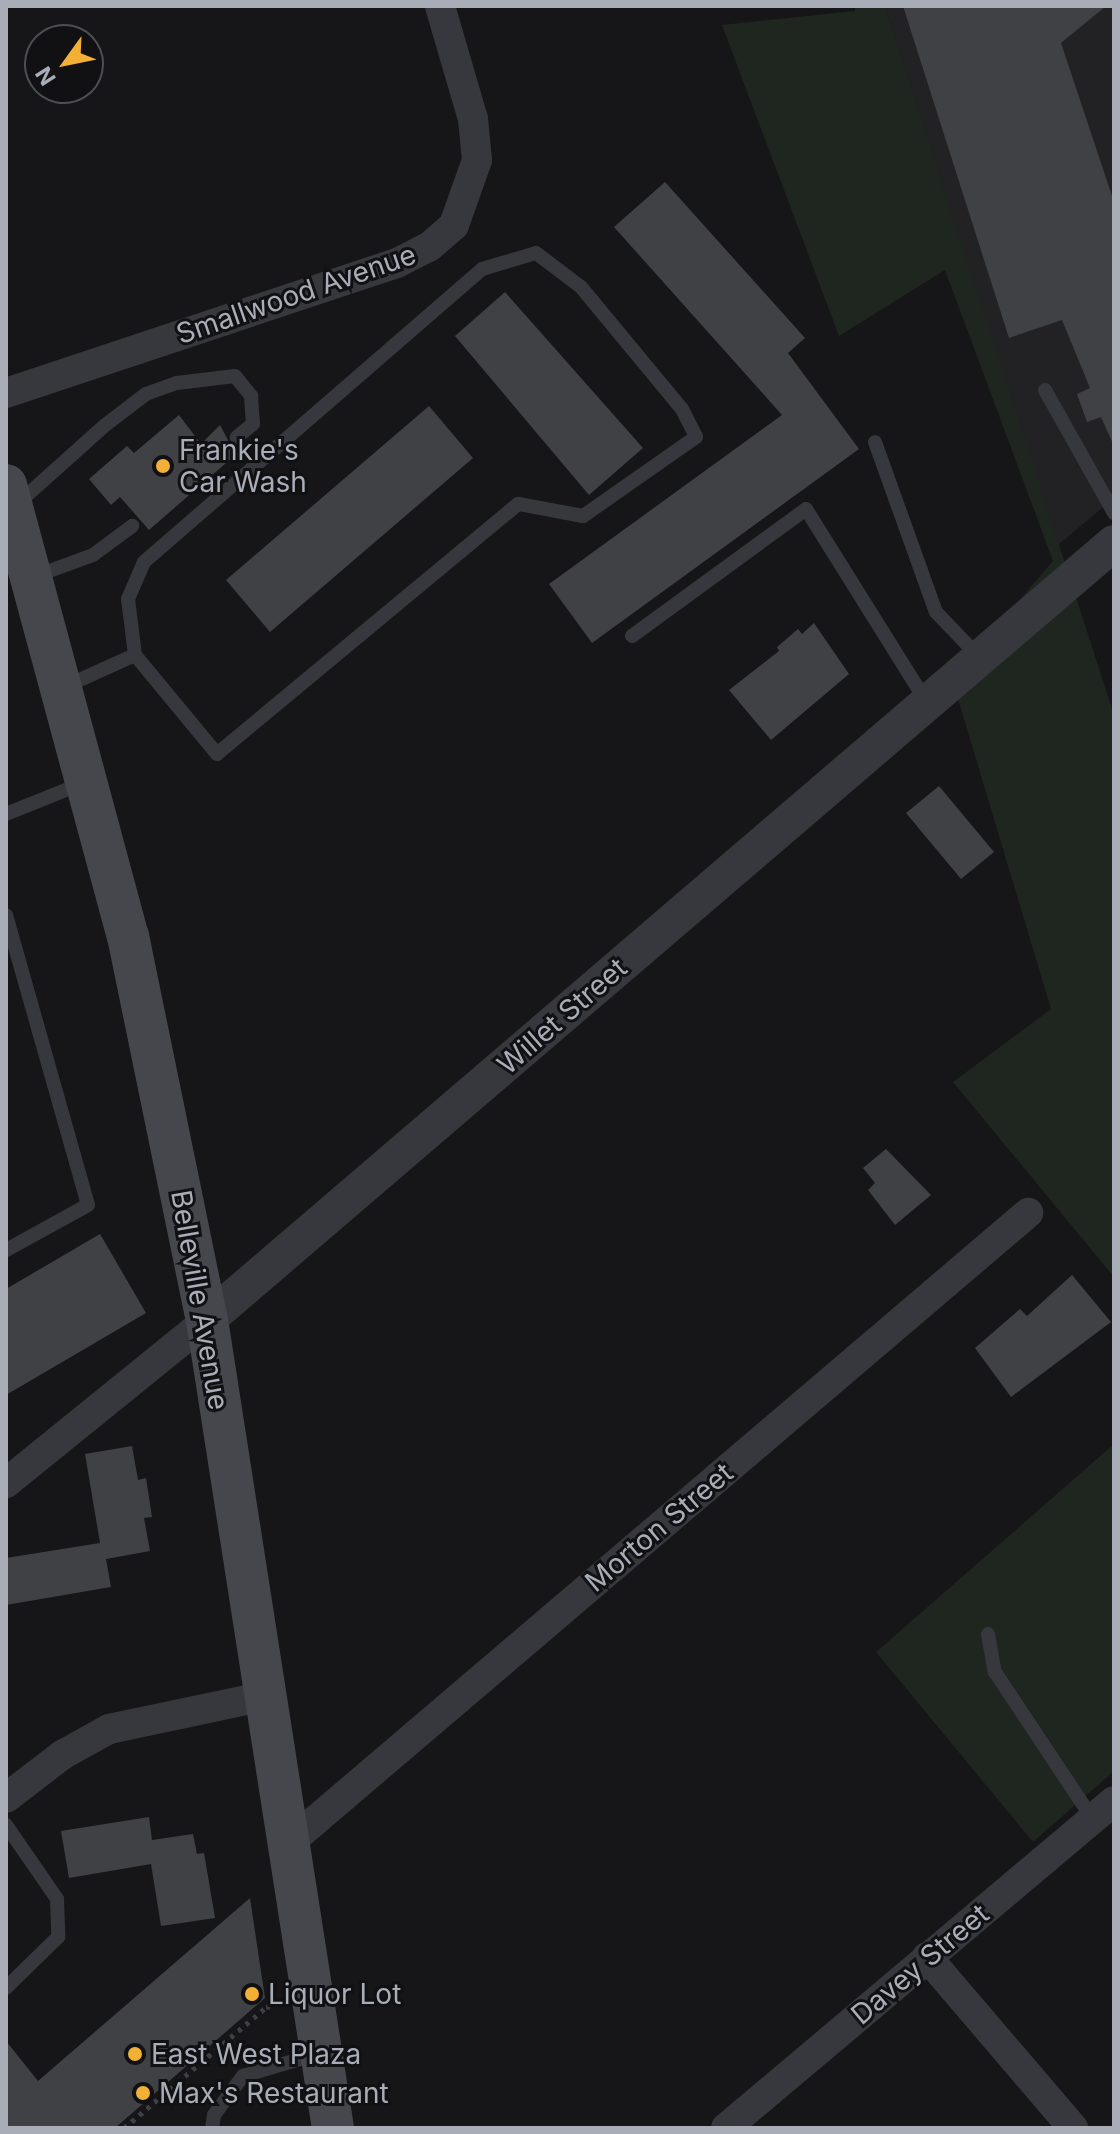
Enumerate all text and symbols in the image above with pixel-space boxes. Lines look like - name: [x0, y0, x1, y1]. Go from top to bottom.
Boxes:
- north arrow: [24, 24, 104, 104]
- text: N: [30, 62, 61, 90]
- street label: Smallwood Avenue: [172, 237, 420, 351]
- place label: Frankie's Car Wash: [179, 433, 307, 499]
- marker: Frankie's Car Wash: [154, 457, 172, 475]
- street label: Willet Street: [490, 951, 634, 1081]
- street label: Belleville Avenue: [164, 1187, 236, 1413]
- street label: Morton Street: [578, 1456, 740, 1598]
- street label: Davey Street: [844, 1897, 996, 2031]
- place label: Liquor Lot: [268, 1977, 401, 2011]
- marker: Liquor Lot: [243, 1985, 261, 2003]
- place label: East West Plaza: [151, 2037, 361, 2071]
- marker: East West Plaza: [126, 2045, 144, 2063]
- place label: Max's Restaurant: [159, 2076, 389, 2110]
- marker: Max's Restaurant: [134, 2084, 152, 2102]

